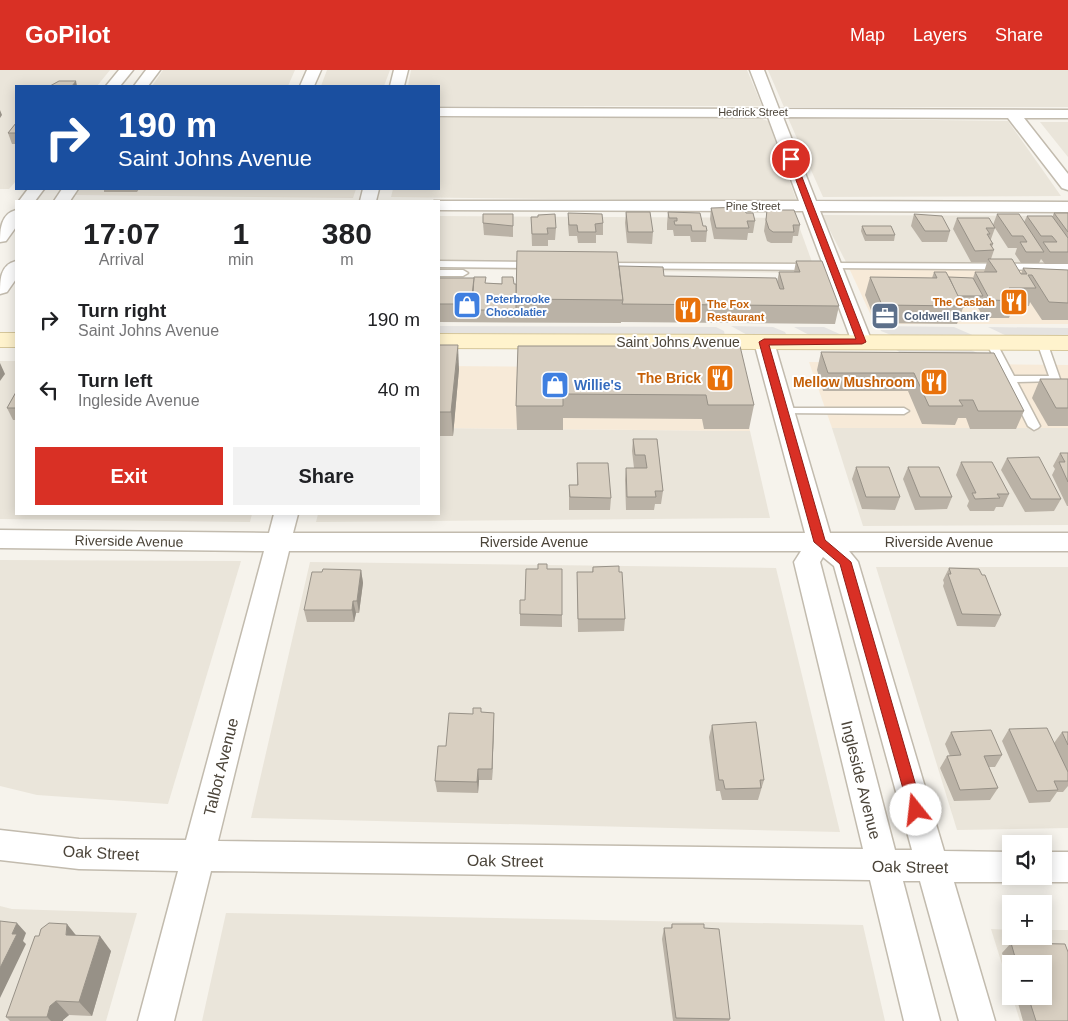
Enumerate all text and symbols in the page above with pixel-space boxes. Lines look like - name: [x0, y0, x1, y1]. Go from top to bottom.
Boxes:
- text: GoPilot: [25, 21, 110, 48]
- text: Map: [850, 25, 885, 45]
- text: Layers: [913, 25, 967, 45]
- text: Share: [995, 25, 1043, 45]
- icon: right: [35, 105, 100, 170]
- text: 190 m: [118, 105, 217, 144]
- street label: Hedrick Street: [718, 106, 788, 118]
- pin: [770, 138, 812, 180]
- icon: arrive: [777, 145, 805, 173]
- text: Saint Johns Avenue: [118, 146, 312, 171]
- street label: Pine Street: [726, 200, 780, 212]
- text: 17:07: [83, 217, 160, 250]
- text: 1: [232, 217, 249, 250]
- text: 380: [322, 217, 372, 250]
- text: Arrival: [99, 251, 144, 268]
- text: min: [228, 251, 254, 268]
- text: m: [340, 251, 353, 268]
- restaurant icon: The Casbah: [999, 287, 1029, 317]
- shop icon: Peterbrooke Chocolatier: [452, 290, 482, 320]
- place label: Peterbrooke Chocolatier: [486, 293, 550, 318]
- restaurant icon: The Fox Restaurant: [673, 295, 703, 325]
- place label: The Casbah: [933, 296, 995, 308]
- place label: The Fox Restaurant: [707, 298, 765, 323]
- text: Turn right: [78, 300, 166, 321]
- office icon: Coldwell Banker: [870, 301, 900, 331]
- icon: right: [35, 306, 63, 334]
- text: 190 m: [367, 309, 420, 330]
- place label: Coldwell Banker: [904, 310, 990, 322]
- text: Saint Johns Avenue: [78, 322, 219, 339]
- street label: Saint Johns Avenue: [616, 334, 740, 350]
- restaurant icon: The Brick: [705, 363, 735, 393]
- restaurant icon: Mellow Mushroom: [919, 367, 949, 397]
- text: Turn left: [78, 370, 153, 391]
- shop icon: Willie's: [540, 370, 570, 400]
- place label: The Brick: [637, 370, 701, 386]
- place label: Mellow Mushroom: [793, 374, 915, 390]
- icon: left: [35, 376, 63, 404]
- place label: Willie's: [574, 377, 622, 393]
- text: 40 m: [378, 379, 420, 400]
- text: Ingleside Avenue: [78, 392, 200, 409]
- button: Exit: [35, 447, 223, 505]
- button: Share: [233, 447, 420, 505]
- street label: Riverside Avenue: [75, 532, 184, 550]
- street label: Riverside Avenue: [480, 534, 589, 550]
- street label: Riverside Avenue: [885, 534, 994, 550]
- street label: Talbot Avenue: [201, 716, 241, 818]
- street label: Ingleside Avenue: [838, 719, 884, 841]
- position arrow: [889, 783, 941, 835]
- map controls: [1002, 835, 1052, 1005]
- button: sound: [1002, 835, 1052, 885]
- street label: Oak Street: [62, 843, 140, 864]
- street label: Oak Street: [467, 852, 544, 870]
- street label: Oak Street: [872, 858, 949, 876]
- button: +: [1002, 895, 1052, 945]
- button: −: [1002, 955, 1052, 1005]

